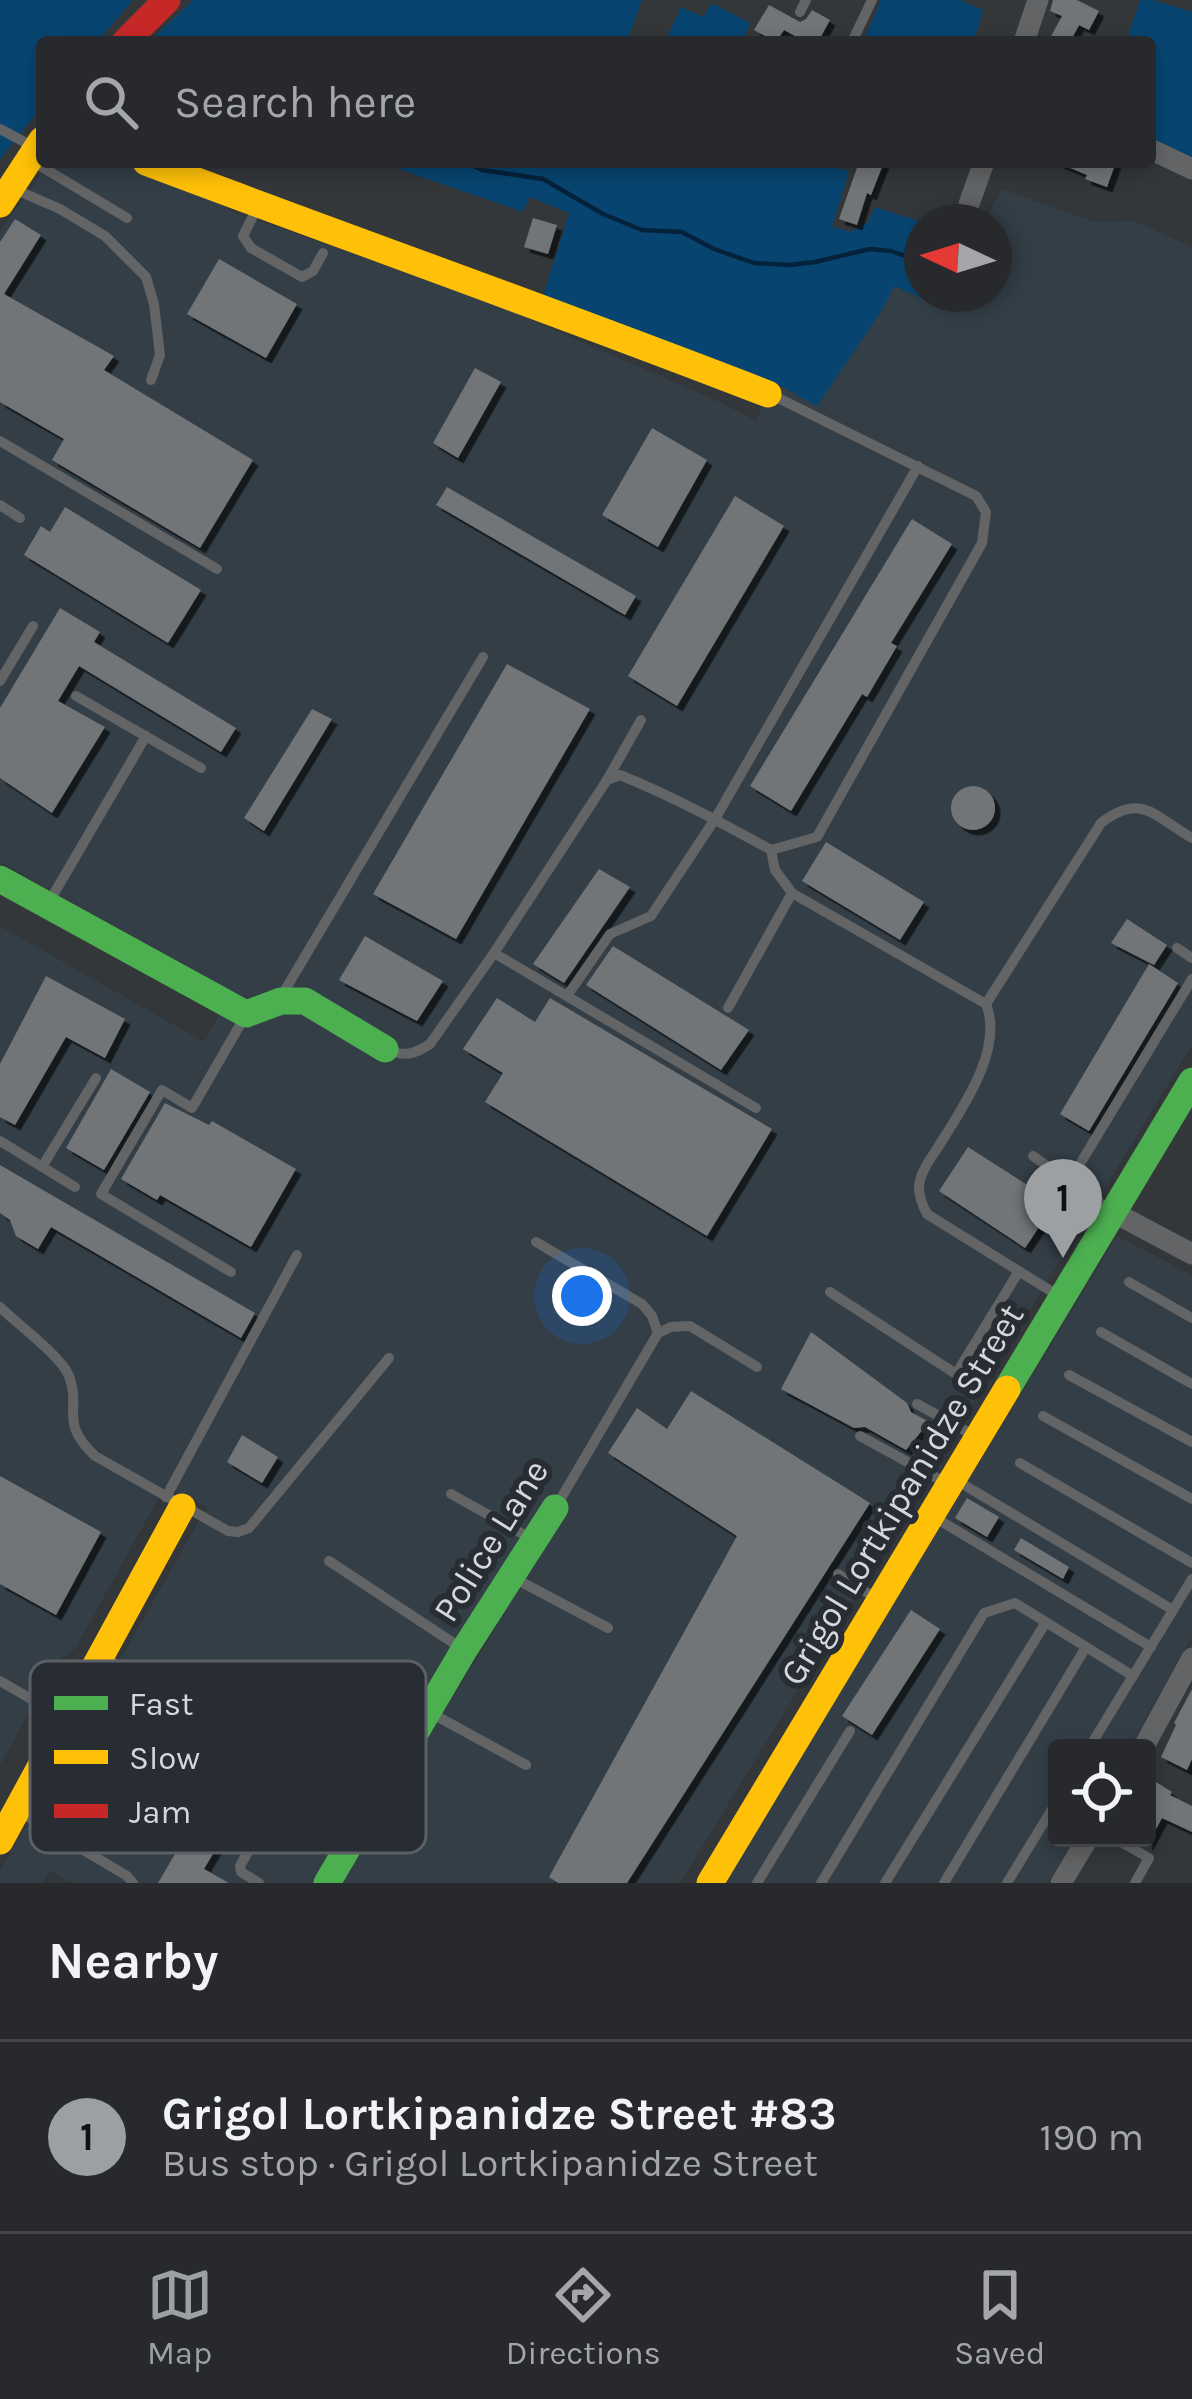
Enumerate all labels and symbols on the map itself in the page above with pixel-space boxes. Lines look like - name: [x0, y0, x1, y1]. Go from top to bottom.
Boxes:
- north arrow: [904, 204, 1012, 312]
- pin: 1: [1024, 1159, 1102, 1258]
- your location: [552, 1266, 612, 1326]
- street label: Grigol Lortkipanidze Street: [771, 1296, 1032, 1693]
- street label: Police Lane: [425, 1452, 557, 1629]
- legend: [30, 1661, 426, 1853]
- text: Fast: [129, 1685, 193, 1723]
- text: Slow: [129, 1739, 200, 1777]
- text: Jam: [129, 1793, 191, 1831]

